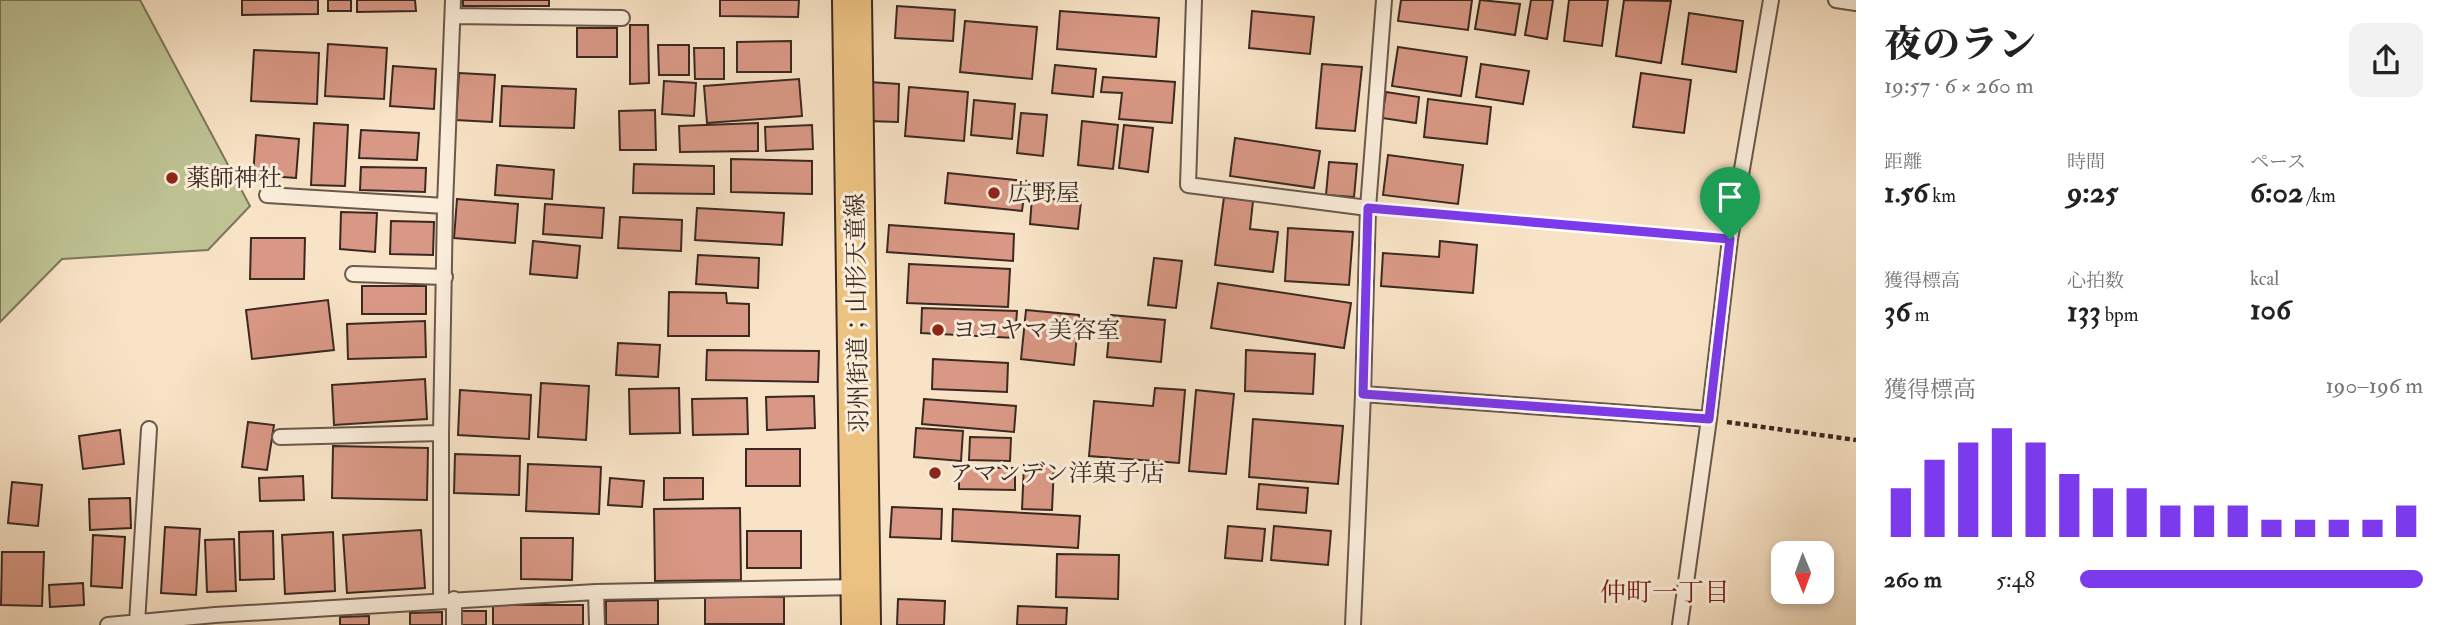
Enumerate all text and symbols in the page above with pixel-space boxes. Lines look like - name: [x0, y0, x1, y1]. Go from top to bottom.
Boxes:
- text: 夜のラン: [1884, 21, 2036, 69]
- button: share: [2349, 23, 2423, 97]
- text: 19:57 · 6 × 260 m: [1884, 71, 2034, 100]
- text: 距離: [1884, 150, 1922, 174]
- text: 時間: [2067, 150, 2105, 174]
- text: ペース: [2250, 150, 2306, 174]
- place label: 薬師神社: [186, 163, 282, 194]
- pin: [1700, 167, 1760, 239]
- marker: 薬師神社: [164, 170, 180, 186]
- text: 1.56: [1884, 174, 1928, 211]
- text: 9:25: [2067, 174, 2118, 211]
- text: 6:02: [2250, 174, 2303, 211]
- place label: 広野屋: [1008, 178, 1080, 209]
- icon: arrive: [1711, 178, 1749, 216]
- text: km: [1928, 184, 1956, 208]
- text: /km: [2303, 184, 2336, 208]
- marker: 広野屋: [986, 185, 1002, 201]
- street label: 羽州街道；山形天童線: [840, 193, 875, 433]
- text: kcal: [2250, 267, 2279, 291]
- text: 獲得標高: [1884, 269, 1960, 293]
- text: 心拍数: [2067, 269, 2124, 293]
- text: 106: [2250, 291, 2291, 328]
- text: 36: [1884, 293, 1911, 330]
- text: 133: [2067, 293, 2101, 330]
- text: m: [1911, 303, 1929, 327]
- text: bpm: [2101, 303, 2138, 327]
- place label: ヨコヤマ美容室: [952, 315, 1120, 346]
- marker: ヨコヤマ美容室: [930, 322, 946, 338]
- text: 190–196 m: [2325, 371, 2423, 400]
- text: 獲得標高: [1884, 375, 1976, 404]
- place label: アマンデン洋菓子店: [949, 458, 1165, 489]
- marker: アマンデン洋菓子店: [927, 465, 943, 481]
- north arrow: [1771, 541, 1834, 604]
- map controls: [1771, 541, 1834, 604]
- text: 260 m: [1884, 565, 1942, 594]
- text: 5:48: [1996, 565, 2035, 594]
- district label: 仲町一丁目: [1600, 577, 1730, 609]

